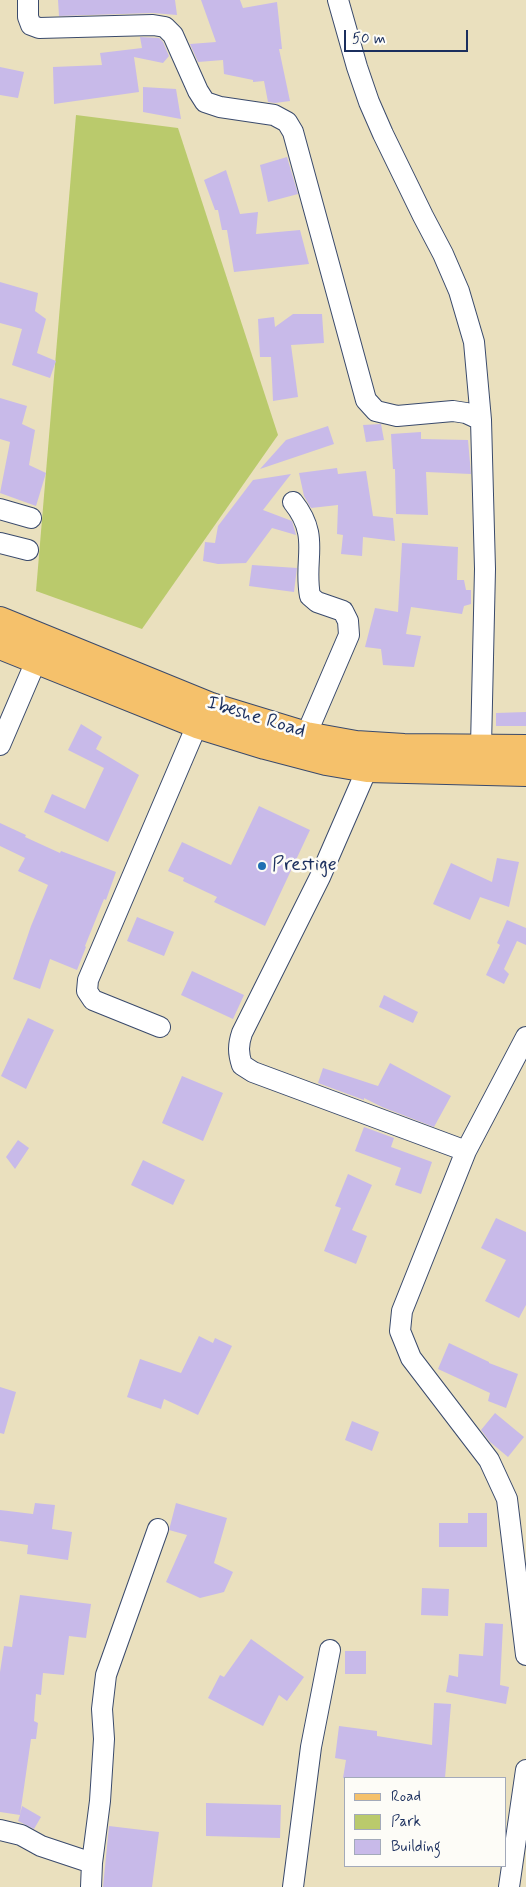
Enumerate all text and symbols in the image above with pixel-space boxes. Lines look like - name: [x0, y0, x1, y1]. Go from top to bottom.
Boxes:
- scale bar: [346, 20, 470, 52]
- text: 50 m: [352, 29, 386, 49]
- street label: Ibeshe Road: [204, 692, 308, 744]
- place label: Prestige: [272, 854, 337, 878]
- marker: Prestige: [256, 860, 268, 872]
- legend: [344, 1777, 506, 1867]
- text: Road: [391, 1787, 421, 1807]
- text: Park: [391, 1812, 421, 1832]
- text: Building: [391, 1837, 441, 1857]

